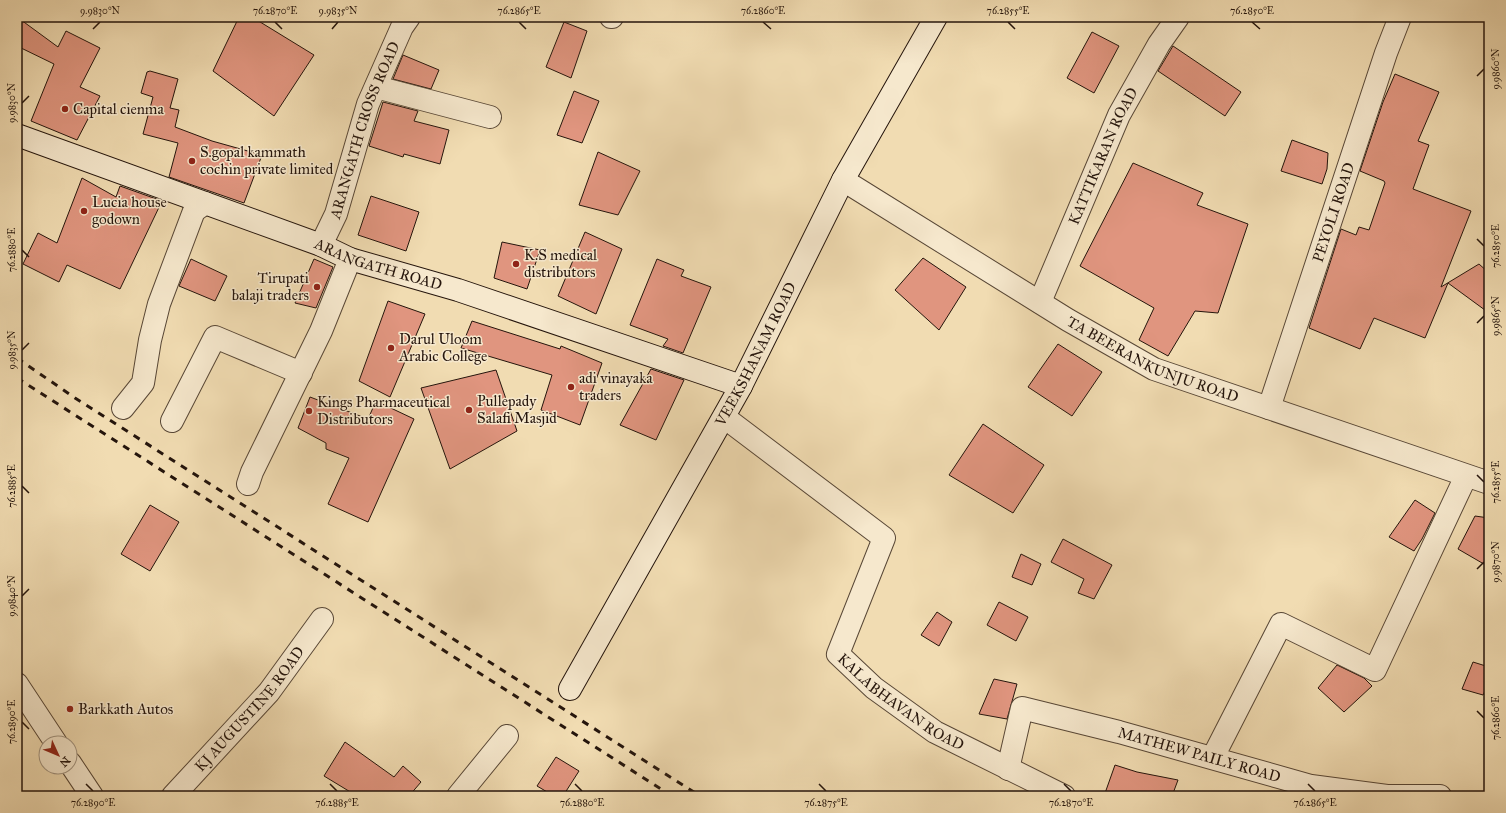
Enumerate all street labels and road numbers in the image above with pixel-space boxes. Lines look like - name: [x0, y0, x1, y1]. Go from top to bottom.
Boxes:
- street label: ARANGATH CROSS ROAD: [326, 39, 403, 222]
- street label: KATTIKARAN ROAD: [1065, 84, 1142, 227]
- street label: PEYOLI ROAD: [1309, 160, 1358, 265]
- street label: ARANGATH ROAD: [311, 234, 444, 294]
- street label: VEEKSHANAM ROAD: [711, 279, 800, 430]
- street label: TA BEERANKUNJU ROAD: [1064, 312, 1241, 406]
- street label: KJ AUGUSTINE ROAD: [191, 643, 308, 775]
- street label: KALABHAVAN ROAD: [834, 650, 967, 754]
- street label: MATHEW PAILY ROAD: [1116, 723, 1283, 786]

